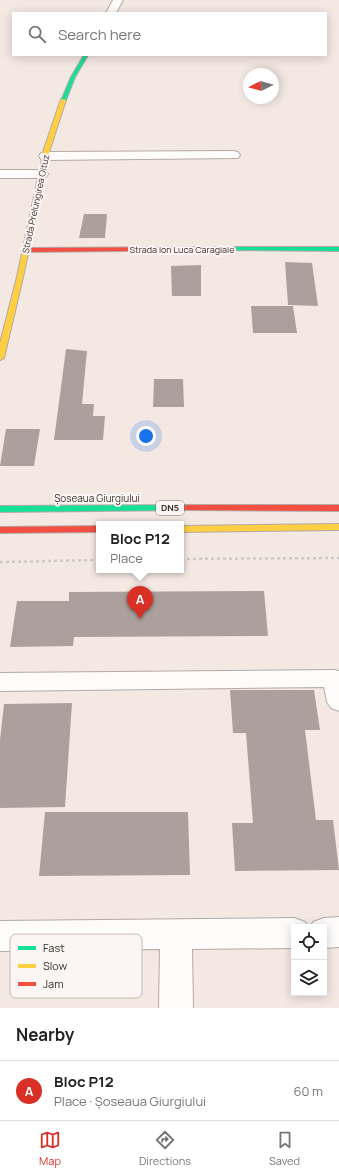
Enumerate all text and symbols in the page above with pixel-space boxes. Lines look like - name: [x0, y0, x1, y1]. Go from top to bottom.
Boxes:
- search box: [12, 12, 327, 56]
- icon: search: [26, 23, 48, 45]
- text: Search here: [58, 24, 141, 45]
- north arrow: [243, 68, 279, 104]
- street label: Strada Prelungirea Oituz: [19, 153, 52, 255]
- street label: Strada Ion Luca Caragiale: [130, 243, 234, 256]
- your location: [136, 426, 156, 446]
- street label: Șoseaua Giurgiului: [54, 491, 140, 505]
- road number: DN5: [156, 501, 184, 515]
- popup: [96, 521, 184, 573]
- text: Bloc P12: [110, 528, 170, 549]
- text: Place: [110, 549, 143, 567]
- pin: A: [127, 586, 153, 619]
- map controls: [291, 924, 327, 996]
- button: locate: [291, 924, 327, 960]
- legend: [10, 934, 142, 998]
- text: Fast: [43, 940, 65, 955]
- text: Slow: [43, 958, 68, 973]
- button: layers: [291, 960, 327, 996]
- text: Jam: [43, 976, 64, 991]
- text: Nearby: [16, 1023, 74, 1046]
- text: Bloc P12: [54, 1071, 114, 1092]
- text: A: [25, 1082, 33, 1100]
- text: 60 m: [293, 1082, 323, 1100]
- text: Place · Șoseaua Giurgiului: [54, 1092, 206, 1110]
- tab: Map: [39, 1129, 61, 1168]
- tab: Directions: [139, 1129, 191, 1168]
- tab: Saved: [269, 1129, 300, 1168]

